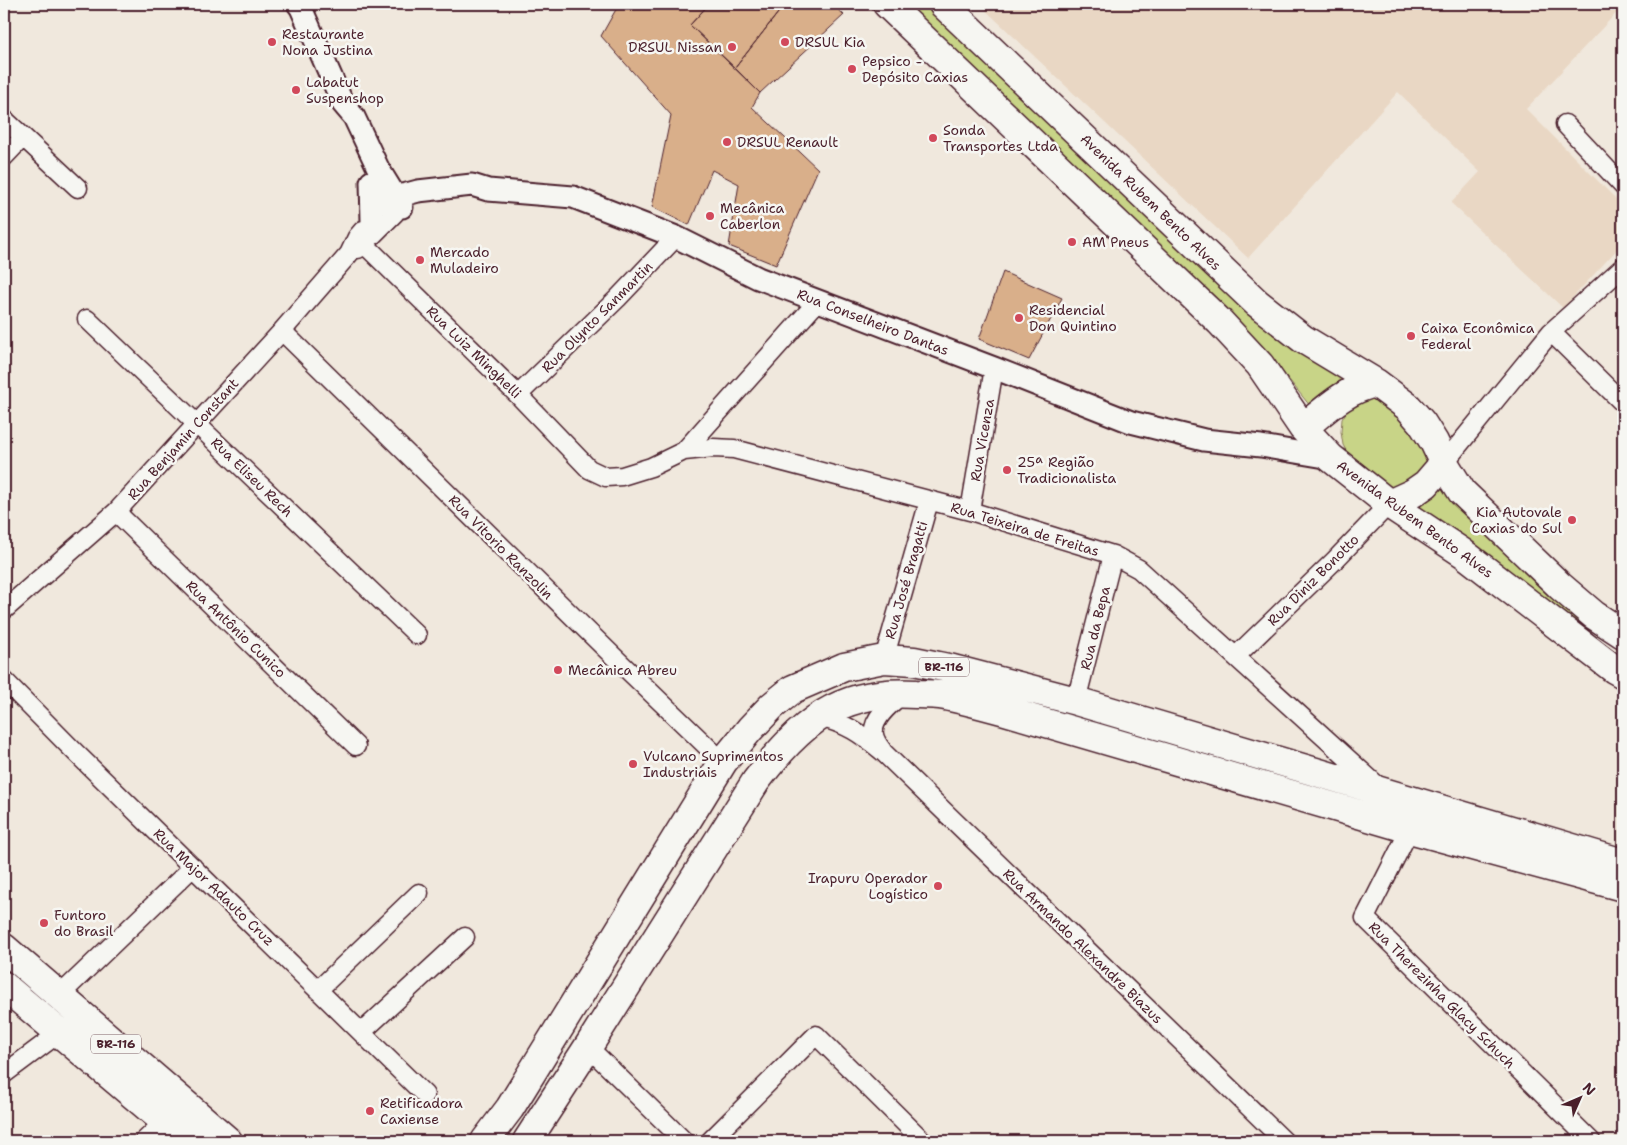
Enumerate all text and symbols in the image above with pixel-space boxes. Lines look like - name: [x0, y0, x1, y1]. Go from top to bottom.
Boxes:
- place label: Restaurante Nona Justina: [282, 25, 373, 59]
- place label: DRSUL Kia: [795, 33, 865, 51]
- marker: Restaurante Nona Justina: [266, 36, 278, 48]
- marker: DRSUL Kia: [779, 36, 791, 48]
- place label: DRSUL Nissan: [628, 38, 722, 56]
- marker: DRSUL Nissan: [726, 41, 738, 53]
- place label: Pepsico - Depósito Caxias: [862, 52, 968, 86]
- marker: Pepsico - Depósito Caxias: [846, 63, 858, 75]
- place label: Labatut Suspenshop: [306, 73, 384, 107]
- marker: Labatut Suspenshop: [290, 84, 302, 96]
- place label: Sonda Transportes Ltda: [943, 121, 1058, 155]
- street label: Avenida Rubem Bento Alves: [1077, 130, 1225, 274]
- marker: Sonda Transportes Ltda: [927, 132, 939, 144]
- place label: DRSUL Renault: [737, 133, 838, 151]
- marker: DRSUL Renault: [721, 136, 733, 148]
- place label: Mecânica Caberlon: [720, 199, 785, 233]
- marker: Mecânica Caberlon: [704, 210, 716, 222]
- place label: AM Pneus: [1082, 233, 1149, 251]
- marker: AM Pneus: [1066, 236, 1078, 248]
- place label: Mercado Muladeiro: [430, 243, 499, 277]
- marker: Mercado Muladeiro: [414, 254, 426, 266]
- street label: Rua Olynto Sanmartin: [538, 257, 657, 376]
- street label: Rua Conselheiro Dantas: [794, 285, 952, 359]
- place label: Residencial Don Quintino: [1029, 301, 1117, 335]
- street label: Rua Luiz Minghelli: [423, 302, 525, 402]
- marker: Residencial Don Quintino: [1013, 312, 1025, 324]
- place label: Caixa Econômica Federal: [1421, 319, 1535, 353]
- marker: Caixa Econômica Federal: [1405, 330, 1417, 342]
- street label: Rua Benjamin Constant: [124, 374, 242, 504]
- street label: Rua Vicenza: [966, 397, 998, 483]
- street label: Rua Eliseu Rech: [207, 433, 297, 521]
- place label: 25ª Região Tradicionalista: [1017, 453, 1117, 487]
- street label: Avenida Rubem Bento Alves: [1333, 456, 1497, 582]
- marker: 25ª Região Tradicionalista: [1001, 464, 1013, 476]
- street label: Rua Vitorio Ranzolin: [445, 491, 557, 603]
- street label: Rua Teixeira de Freitas: [948, 498, 1102, 560]
- place label: Kia Autovale Caxias do Sul: [1472, 503, 1563, 537]
- marker: Kia Autovale Caxias do Sul: [1566, 514, 1578, 526]
- street label: Rua José Bragatti: [881, 519, 931, 641]
- street label: Rua Diniz Bonotto: [1263, 530, 1363, 630]
- street label: Rua Antônio Cunico: [182, 577, 290, 681]
- street label: Rua da Bepa: [1076, 584, 1114, 672]
- road number: BR-116: [919, 658, 969, 676]
- place label: Mecânica Abreu: [568, 661, 677, 679]
- marker: Mecânica Abreu: [552, 664, 564, 676]
- place label: Vulcano Suprimentos Industriais: [643, 747, 784, 781]
- marker: Vulcano Suprimentos Industriais: [627, 758, 639, 770]
- street label: Rua Major Adauto Cruz: [150, 825, 278, 949]
- street label: Rua Armando Alexandre Biazus: [999, 865, 1167, 1027]
- place label: Irapuru Operador Logístico: [808, 869, 928, 903]
- marker: Irapuru Operador Logístico: [932, 880, 944, 892]
- place label: Funtoro do Brasil: [54, 906, 114, 940]
- marker: Funtoro do Brasil: [38, 917, 50, 929]
- street label: Rua Therezinha Glacy Schuch: [1365, 918, 1519, 1072]
- road number: BR-116: [91, 1034, 141, 1054]
- north arrow: [1554, 1072, 1604, 1122]
- text: N: [1579, 1079, 1599, 1099]
- place label: Retificadora Caxiense: [380, 1094, 463, 1128]
- marker: Retificadora Caxiense: [364, 1105, 376, 1117]

